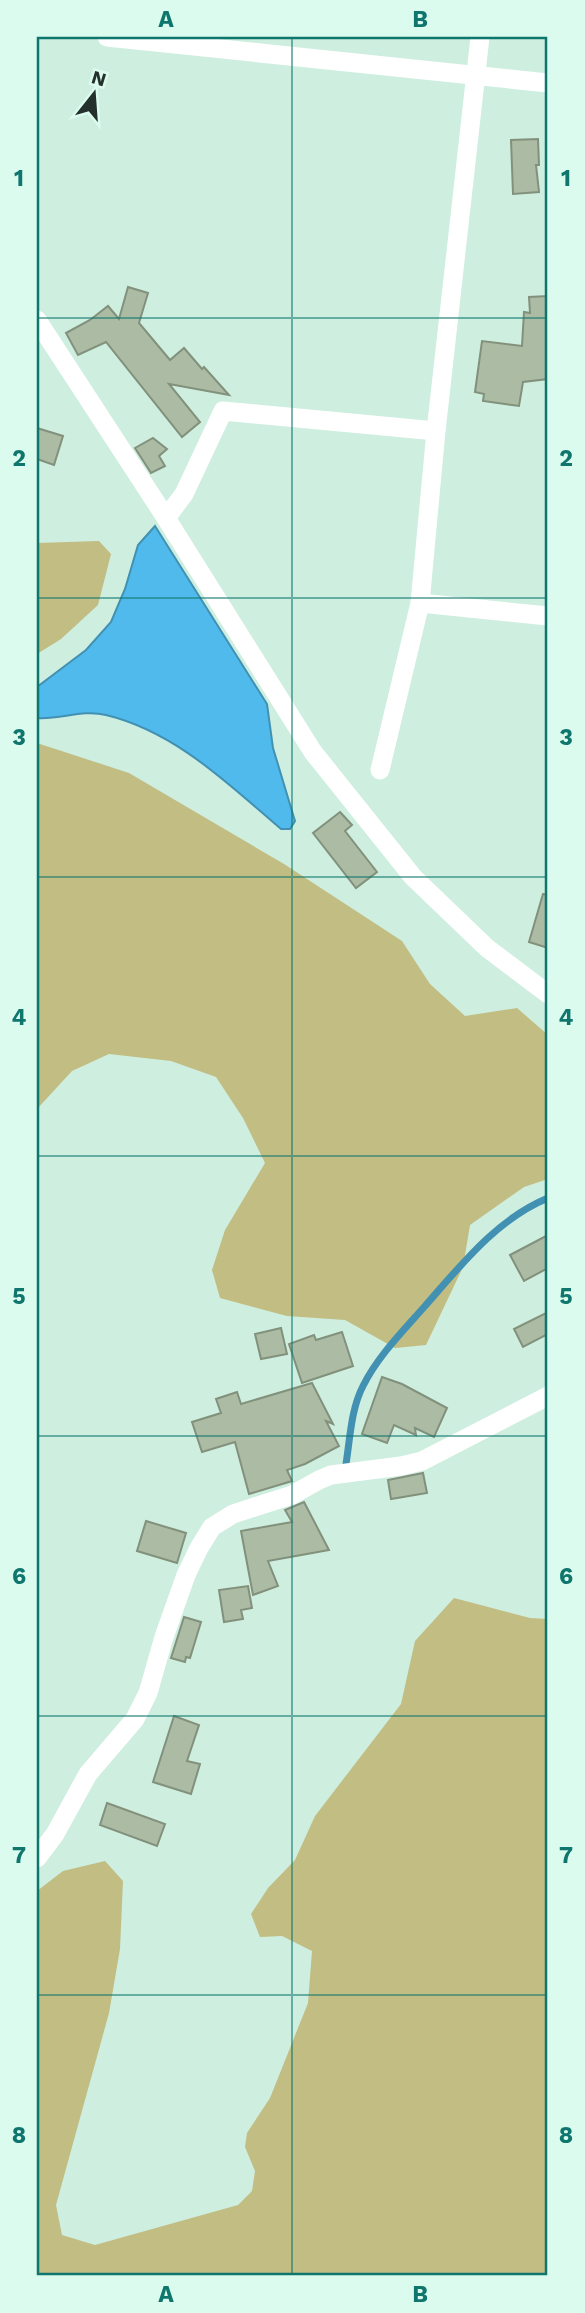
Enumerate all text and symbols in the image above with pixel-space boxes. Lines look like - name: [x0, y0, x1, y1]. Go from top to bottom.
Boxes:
- text: A: [158, 6, 174, 33]
- text: B: [412, 6, 428, 33]
- north arrow: [60, 60, 130, 130]
- text: N: [89, 65, 109, 91]
- text: 1: [14, 165, 24, 192]
- text: 1: [561, 165, 571, 192]
- text: 2: [12, 445, 26, 472]
- text: 2: [559, 445, 573, 472]
- text: 3: [12, 724, 26, 751]
- text: 3: [559, 724, 573, 751]
- text: 4: [12, 1004, 27, 1031]
- text: 4: [559, 1004, 574, 1031]
- text: 5: [12, 1283, 26, 1310]
- text: 5: [559, 1283, 573, 1310]
- text: 6: [12, 1563, 26, 1590]
- text: 6: [559, 1563, 573, 1590]
- text: 7: [12, 1842, 26, 1869]
- text: 7: [559, 1842, 573, 1869]
- text: 8: [12, 2122, 26, 2149]
- text: 8: [559, 2122, 573, 2149]
- text: A: [158, 2281, 174, 2308]
- text: B: [412, 2281, 428, 2308]

